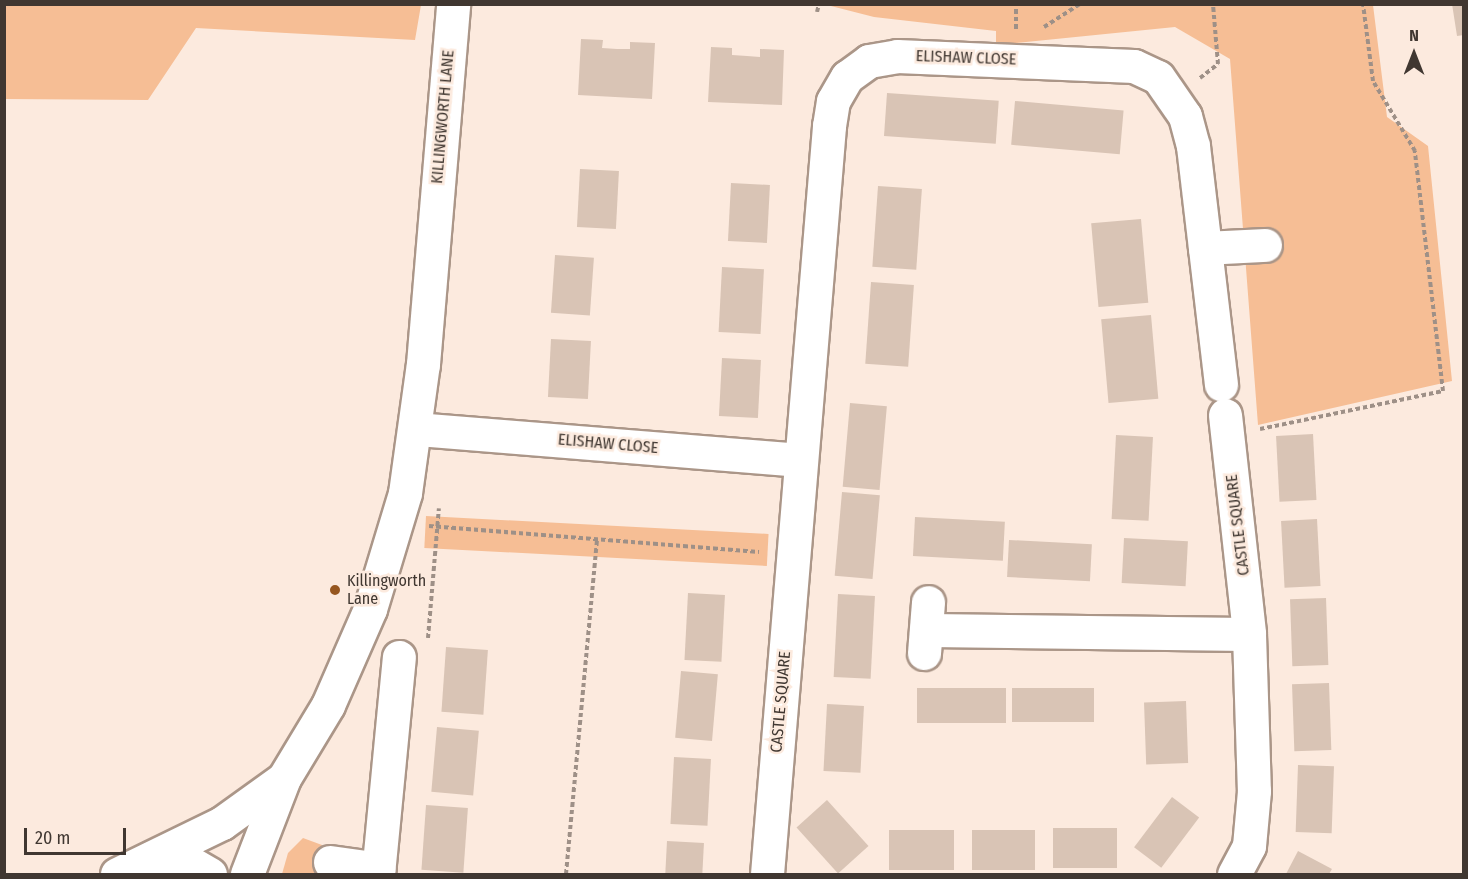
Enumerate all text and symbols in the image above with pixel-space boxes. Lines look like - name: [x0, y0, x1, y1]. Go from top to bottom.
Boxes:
- north arrow: [1384, 24, 1444, 84]
- text: N: [1409, 26, 1419, 45]
- street label: ELISHAW CLOSE: [915, 47, 1017, 69]
- street label: KILLINGWORTH LANE: [428, 49, 458, 185]
- street label: ELISHAW CLOSE: [557, 430, 659, 458]
- street label: CASTLE SQUARE: [1222, 473, 1254, 577]
- place label: Killingworth Lane: [347, 571, 426, 609]
- marker: Killingworth Lane: [328, 583, 342, 597]
- street label: CASTLE SQUARE: [767, 650, 795, 754]
- scale bar: [27, 816, 129, 854]
- text: 20 m: [35, 827, 70, 849]

